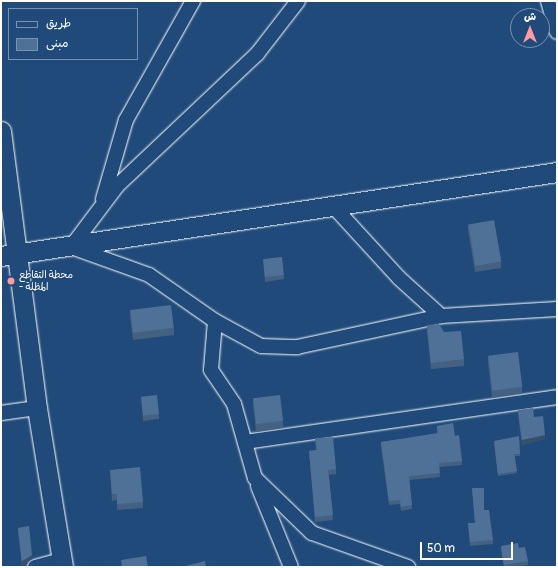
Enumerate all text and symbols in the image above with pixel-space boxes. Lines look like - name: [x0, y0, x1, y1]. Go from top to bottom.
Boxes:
- legend: [8, 8, 138, 60]
- north arrow: [510, 8, 550, 48]
- text: ش: [524, 10, 536, 23]
- text: طريق: [46, 16, 71, 31]
- text: مبنى: [46, 36, 69, 51]
- place label: محطة التقاطع - المظلة: [19, 269, 73, 292]
- marker: محطة التقاطع - المظلة: [6, 276, 16, 286]
- scale bar: [422, 534, 515, 560]
- text: 50 m: [427, 541, 455, 556]

